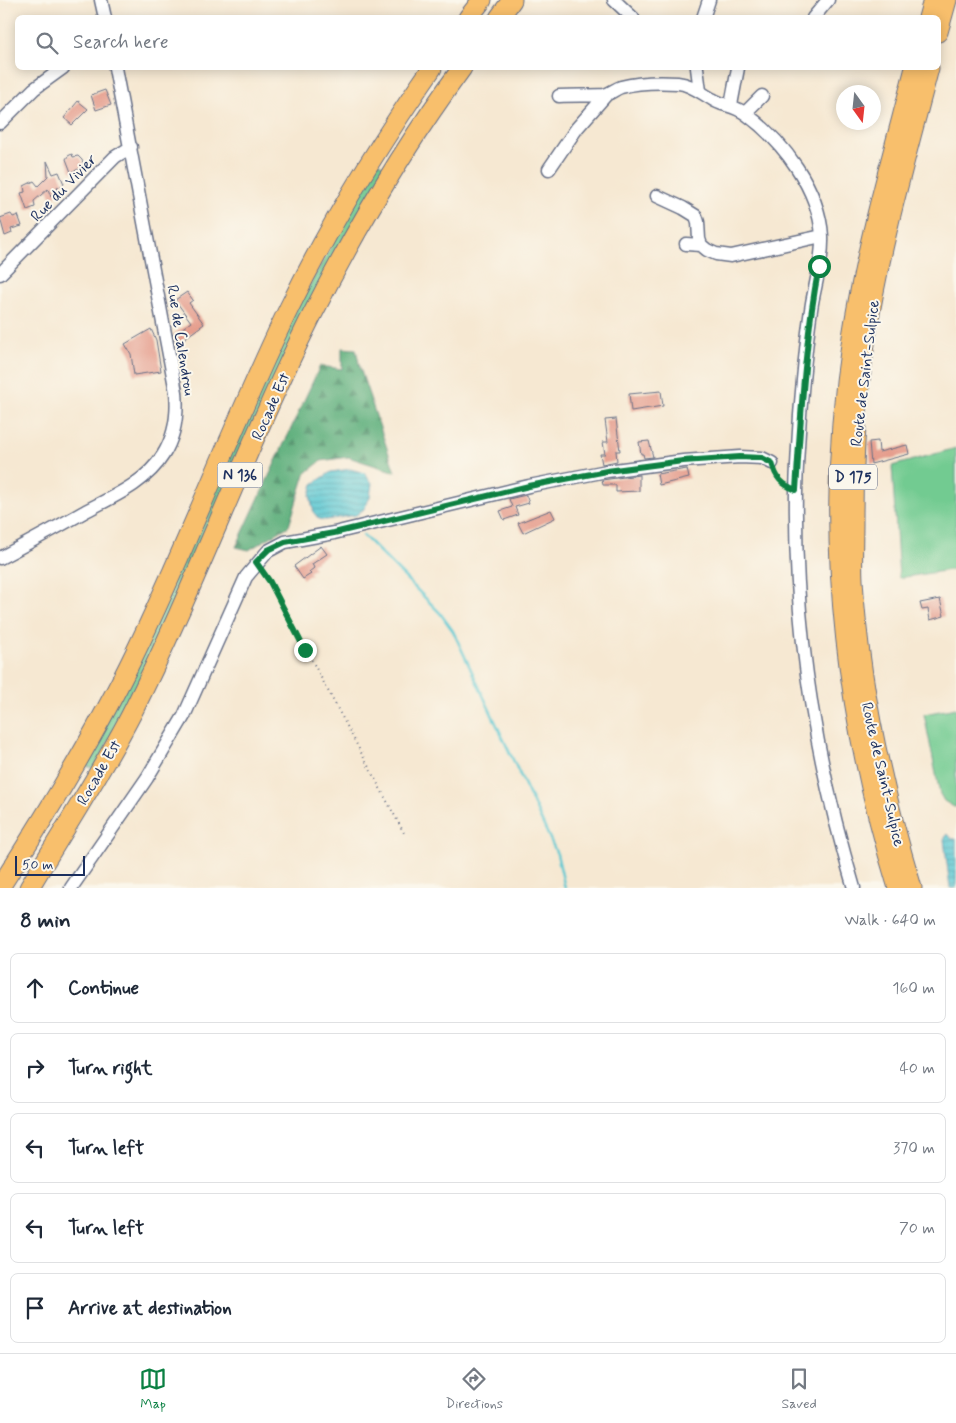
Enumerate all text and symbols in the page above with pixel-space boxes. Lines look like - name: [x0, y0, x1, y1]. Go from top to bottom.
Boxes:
- search box: [15, 15, 941, 70]
- icon: search: [33, 29, 61, 57]
- text: Search here: [73, 30, 169, 55]
- north arrow: [836, 85, 881, 130]
- street label: Rue du Vivier: [26, 149, 102, 227]
- route start: [808, 255, 831, 278]
- street label: Rue de Calendrou: [161, 283, 200, 397]
- street label: Route de Saint-Sulpice: [846, 298, 885, 448]
- street label: Rocade Est: [247, 369, 296, 444]
- road number: N 136: [218, 462, 262, 488]
- road number: D 175: [829, 464, 877, 490]
- route end: [294, 639, 317, 662]
- street label: Route de Saint-Sulpice: [856, 700, 909, 849]
- street label: Rocade Est: [72, 736, 126, 809]
- scale bar: [15, 853, 85, 876]
- text: 50 m: [22, 856, 53, 874]
- text: 8 min: [20, 907, 71, 935]
- text: Walk · 640 m: [845, 910, 936, 931]
- icon: ahead: [21, 974, 49, 1002]
- text: Continue: [68, 976, 139, 1001]
- text: 160 m: [892, 978, 935, 999]
- icon: right: [21, 1054, 49, 1082]
- text: Turn right: [68, 1056, 152, 1081]
- text: 40 m: [899, 1058, 935, 1079]
- icon: left: [21, 1134, 49, 1162]
- text: Turn left: [68, 1136, 144, 1161]
- text: 370 m: [893, 1138, 935, 1159]
- icon: left: [21, 1214, 49, 1242]
- text: Turn left: [68, 1216, 144, 1241]
- text: 70 m: [899, 1218, 935, 1239]
- icon: arrive: [21, 1294, 49, 1322]
- text: Arrive at destination: [68, 1296, 232, 1321]
- tab: Map: [139, 1365, 167, 1413]
- tab: Directions: [446, 1365, 503, 1413]
- tab: Saved: [781, 1365, 817, 1413]

